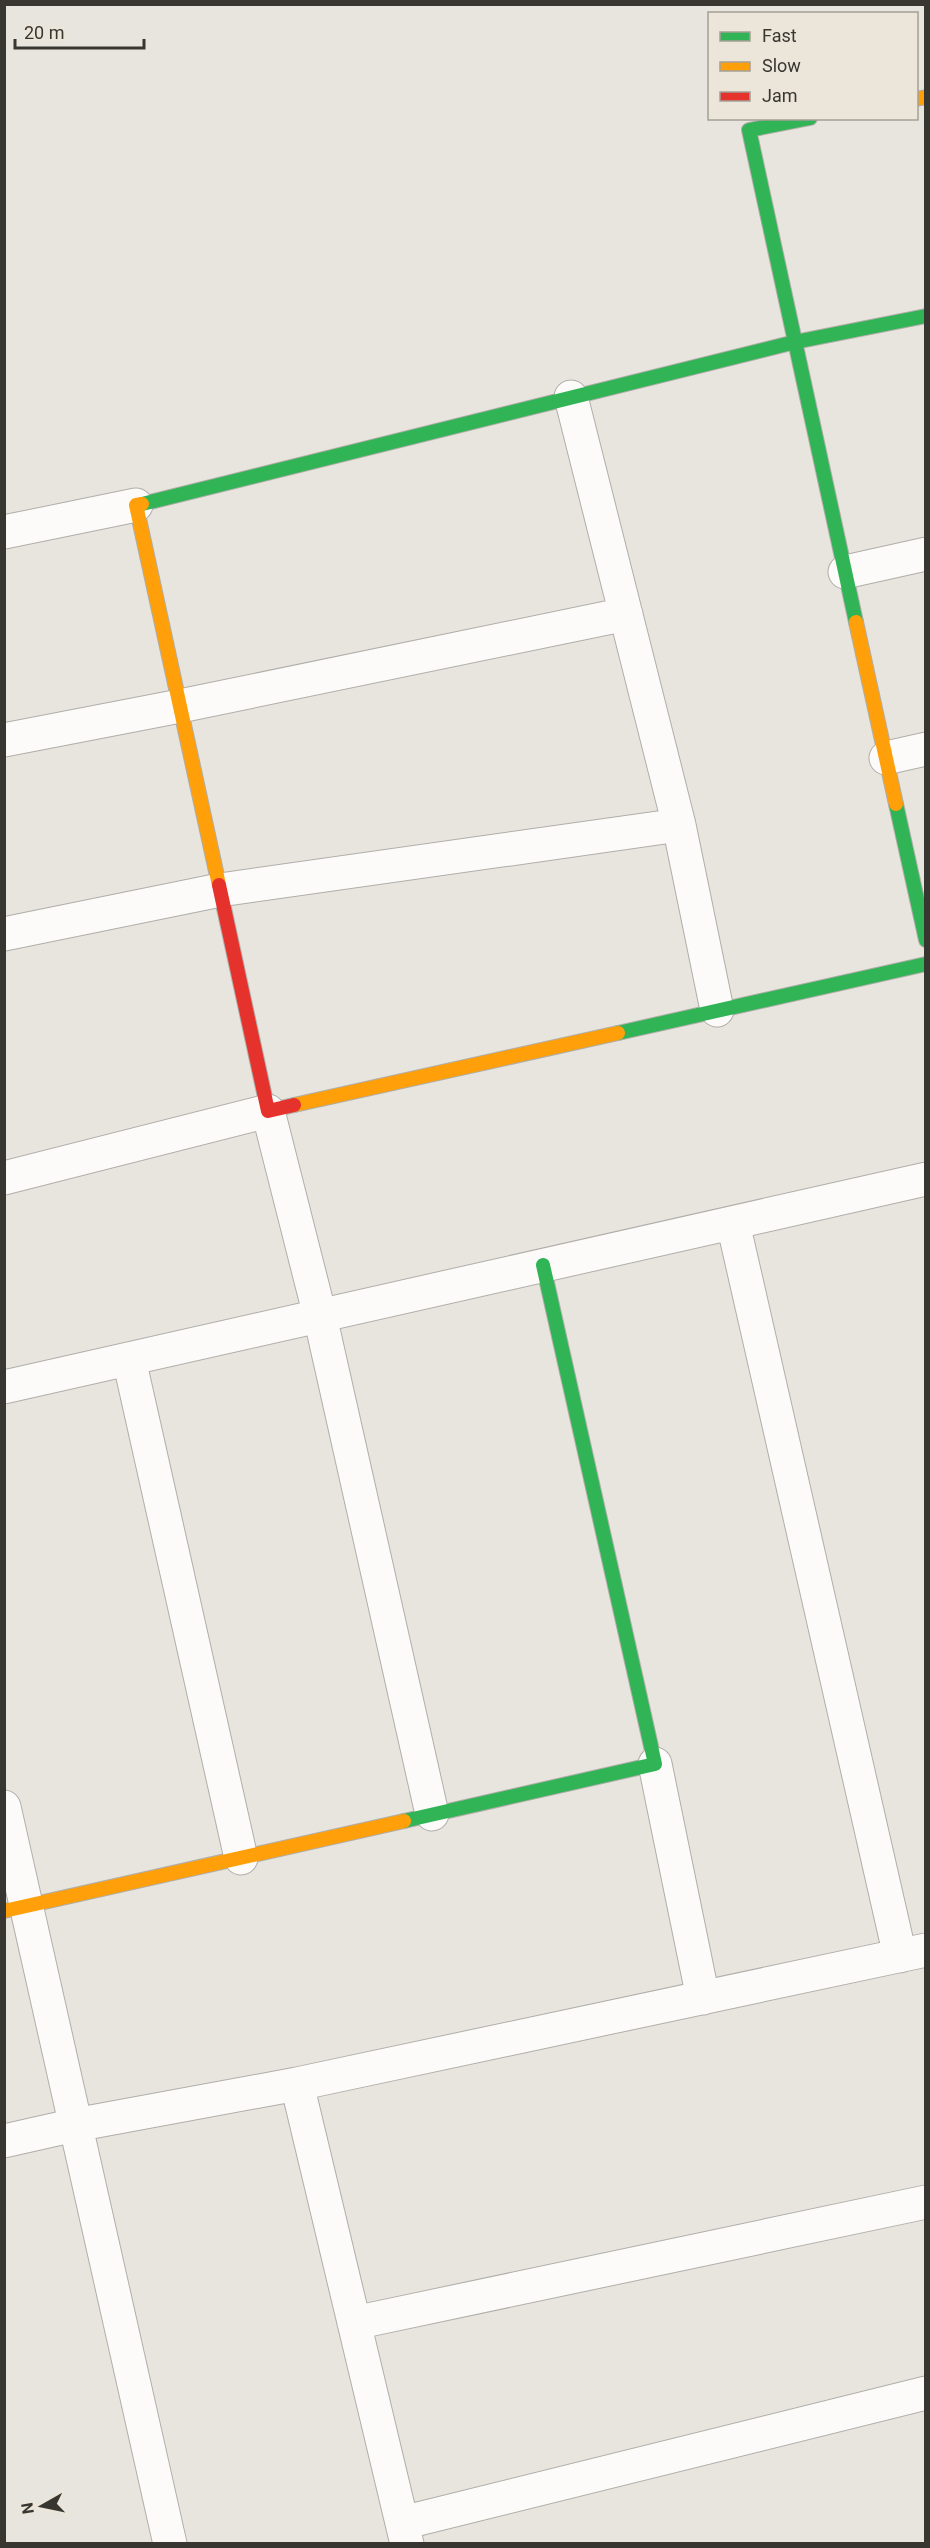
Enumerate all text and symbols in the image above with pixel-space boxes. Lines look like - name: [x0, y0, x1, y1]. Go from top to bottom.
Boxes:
- scale bar: [15, 12, 144, 50]
- legend: [708, 12, 918, 120]
- text: 20 m: [24, 22, 64, 43]
- text: Fast: [762, 25, 797, 46]
- text: Slow: [762, 55, 801, 76]
- text: Jam: [762, 85, 798, 106]
- north arrow: [12, 2476, 72, 2536]
- text: N: [17, 2501, 38, 2515]

